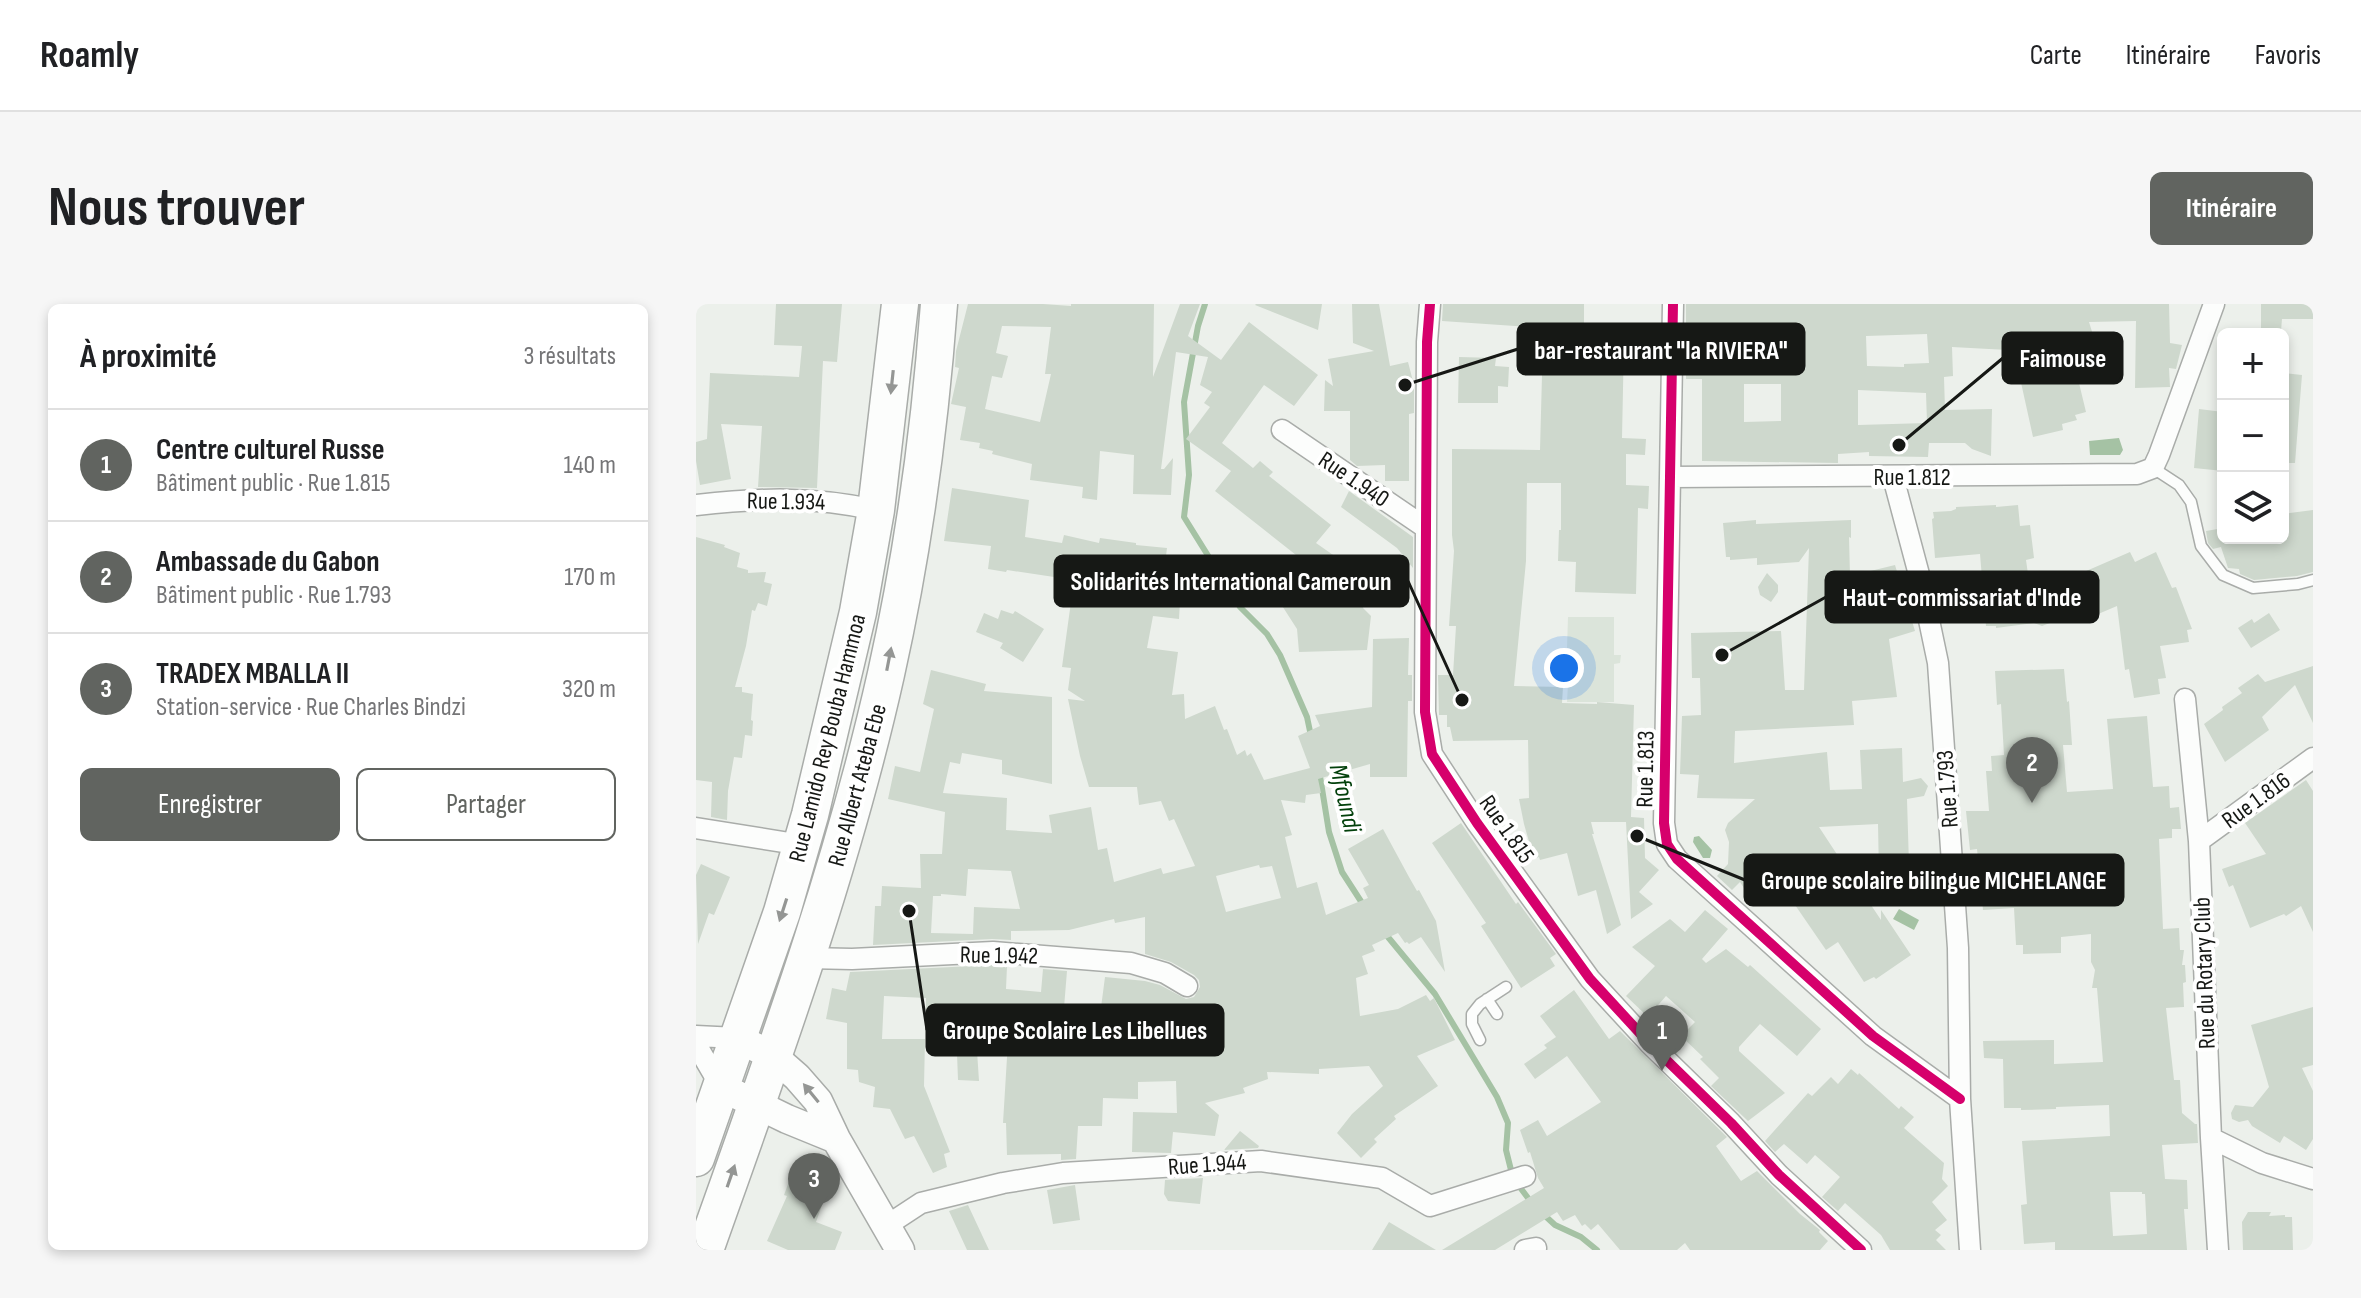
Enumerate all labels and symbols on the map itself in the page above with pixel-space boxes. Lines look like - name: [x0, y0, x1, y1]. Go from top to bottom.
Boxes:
- callout: bar-restaurant "la RIVIERA": [1518, 324, 1804, 374]
- callout: Faimouse: [2003, 333, 2122, 383]
- text: bar-restaurant "la RIVIERA": [1534, 336, 1788, 367]
- text: Faimouse: [2020, 344, 2106, 375]
- one-way arrow: [885, 369, 898, 394]
- street label: Rue 1.940: [1313, 445, 1395, 514]
- street label: Rue 1.812: [1873, 463, 1951, 492]
- street label: Rue 1.934: [747, 486, 825, 517]
- callout: Solidarités International Cameroun: [1055, 556, 1408, 606]
- text: Solidarités International Cameroun: [1071, 567, 1391, 598]
- callout: Haut-commissariat d'Inde: [1826, 572, 2098, 622]
- text: Haut-commissariat d'Inde: [1842, 583, 2082, 614]
- street label: Rue Lamido Rey Bouba Hammoa: [783, 611, 872, 865]
- one-way arrow: [884, 646, 896, 671]
- your location: [1544, 648, 1584, 688]
- street label: Rue Albert Ateba Ebe: [822, 701, 893, 870]
- street label: Rue 1.813: [1630, 730, 1661, 808]
- pin: 2: [2006, 737, 2058, 803]
- street label: Rue 1.793: [1930, 749, 1965, 829]
- water label: Mfoundi: [1322, 761, 1368, 837]
- street label: Rue 1.816: [2216, 766, 2296, 835]
- street label: Rue 1.815: [1473, 790, 1540, 869]
- callout: Groupe scolaire bilingue MICHELANGE: [1745, 855, 2123, 905]
- text: Groupe scolaire bilingue MICHELANGE: [1761, 866, 2107, 897]
- street label: Rue du Rotary Club: [2187, 897, 2222, 1049]
- one-way arrow: [776, 898, 788, 922]
- street label: Rue 1.942: [960, 940, 1038, 971]
- callout: Groupe Scolaire Les Libellues: [927, 1005, 1223, 1055]
- pin: 1: [1636, 1005, 1688, 1071]
- text: Groupe Scolaire Les Libellues: [943, 1016, 1207, 1047]
- one-way arrow: [803, 1083, 819, 1103]
- street label: Rue 1.944: [1167, 1147, 1247, 1182]
- pin: 3: [788, 1153, 840, 1219]
- one-way arrow: [726, 1164, 738, 1188]

